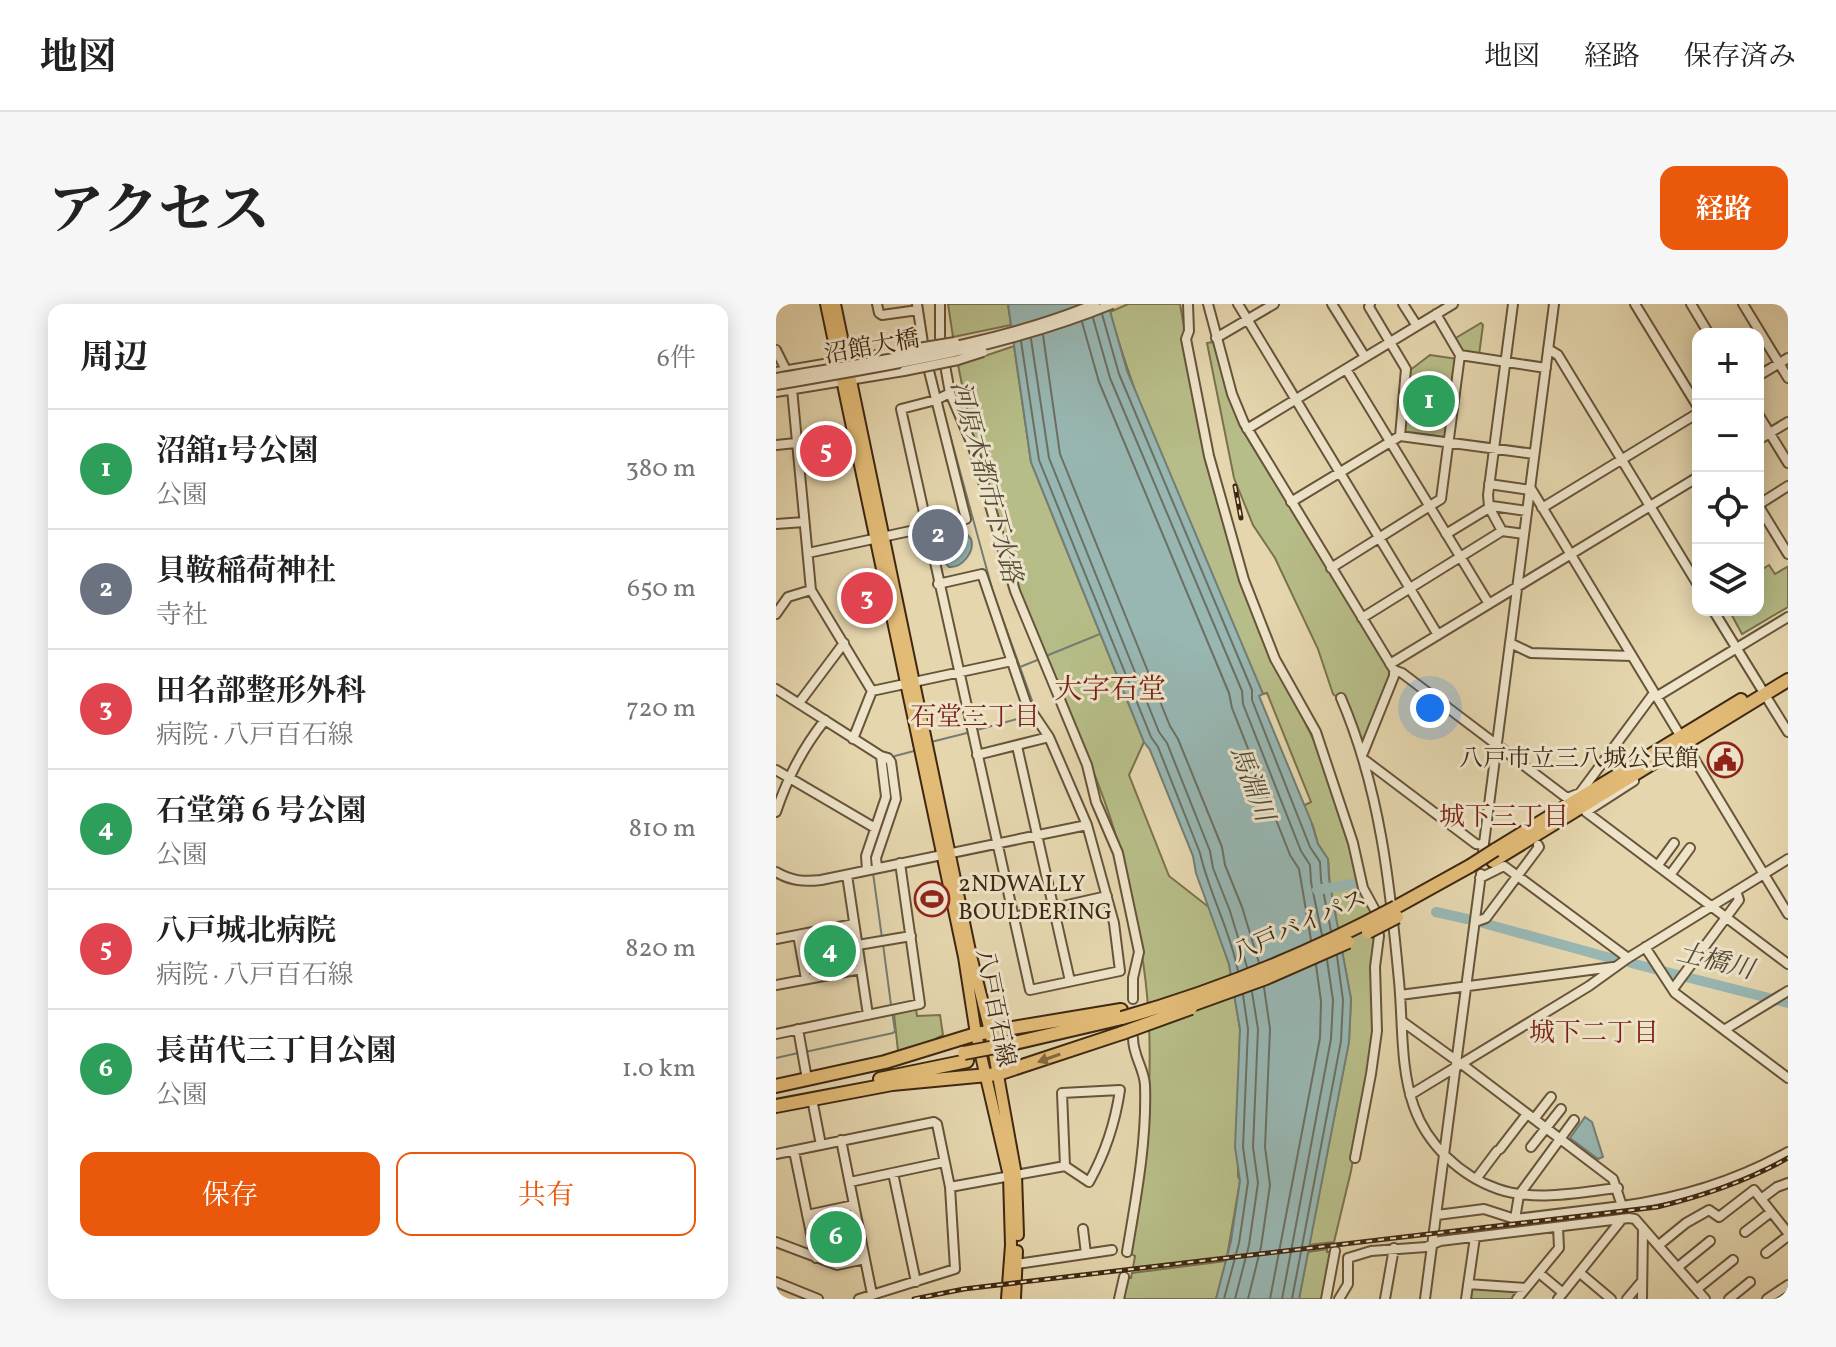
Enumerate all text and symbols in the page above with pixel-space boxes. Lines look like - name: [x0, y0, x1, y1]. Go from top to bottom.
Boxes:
- text: 地図: [40, 33, 116, 86]
- text: 地図: [1484, 38, 1540, 77]
- text: 経路: [1584, 38, 1640, 77]
- text: 保存済み: [1684, 38, 1796, 77]
- button: 経路: [1660, 166, 1788, 250]
- text: アクセス: [48, 175, 270, 253]
- street label: 沼館大橋: [822, 323, 922, 373]
- map controls: [1692, 328, 1764, 616]
- button: +: [1692, 328, 1764, 400]
- text: 周辺: [80, 336, 148, 383]
- text: 6件: [657, 341, 696, 377]
- pin: 1: [1403, 371, 1455, 431]
- water label: 河原木都市下水路: [941, 377, 1030, 589]
- button: −: [1692, 400, 1764, 472]
- pin: 5: [800, 421, 852, 481]
- text: 沼舘1号公園: [156, 431, 318, 473]
- text: 1: [101, 451, 111, 487]
- text: 380 m: [626, 451, 696, 487]
- button: locate: [1692, 472, 1764, 544]
- text: 公園: [156, 478, 208, 514]
- pin: 2: [912, 505, 964, 565]
- button: layers: [1692, 544, 1764, 616]
- text: 貝鞍稲荷神社: [156, 551, 336, 593]
- pin: 3: [841, 568, 893, 628]
- text: 2: [99, 571, 113, 607]
- text: 650 m: [627, 571, 696, 607]
- text: 寺社: [156, 598, 208, 634]
- text: 田名部整形外科: [156, 671, 366, 713]
- district label: 大字石堂: [1054, 671, 1166, 710]
- your location: [1410, 688, 1450, 728]
- text: 3: [99, 691, 113, 727]
- text: 720 m: [626, 691, 696, 727]
- district label: 石堂三丁目: [910, 700, 1040, 736]
- text: 病院 · 八戸百石線: [156, 718, 354, 754]
- water label: 馬淵川: [1220, 741, 1283, 830]
- public building icon: 八戸市立三八城公民館: [1706, 741, 1744, 779]
- place label: 八戸市立三八城公民館: [1459, 743, 1699, 777]
- text: 石堂第６号公園: [156, 791, 366, 833]
- district label: 城下三丁目: [1439, 800, 1569, 836]
- text: 4: [98, 811, 114, 847]
- text: 810 m: [629, 811, 696, 847]
- text: 公園: [156, 838, 208, 874]
- place label: 2NDWALLY BOULDERING: [958, 868, 1112, 930]
- sports icon: 2NDWALLY BOULDERING: [913, 880, 951, 918]
- street label: 八戸バイパス: [1228, 882, 1372, 972]
- text: 八戸城北病院: [156, 911, 336, 953]
- pin: 4: [804, 921, 856, 981]
- text: 5: [100, 931, 112, 967]
- text: 820 m: [625, 931, 696, 967]
- water label: 土橋川: [1673, 935, 1760, 990]
- street label: 八戸百石線: [966, 946, 1022, 1070]
- text: 病院 · 八戸百石線: [156, 958, 354, 994]
- district label: 城下二丁目: [1529, 1016, 1659, 1052]
- text: 長苗代三丁目公園: [156, 1031, 396, 1073]
- text: 6: [99, 1051, 113, 1087]
- text: 1.0 km: [622, 1051, 696, 1087]
- one-way arrow: [1036, 1053, 1060, 1065]
- text: 公園: [156, 1078, 208, 1114]
- button: 保存: [80, 1152, 380, 1236]
- button: 共有: [396, 1152, 696, 1236]
- pin: 6: [810, 1207, 862, 1267]

